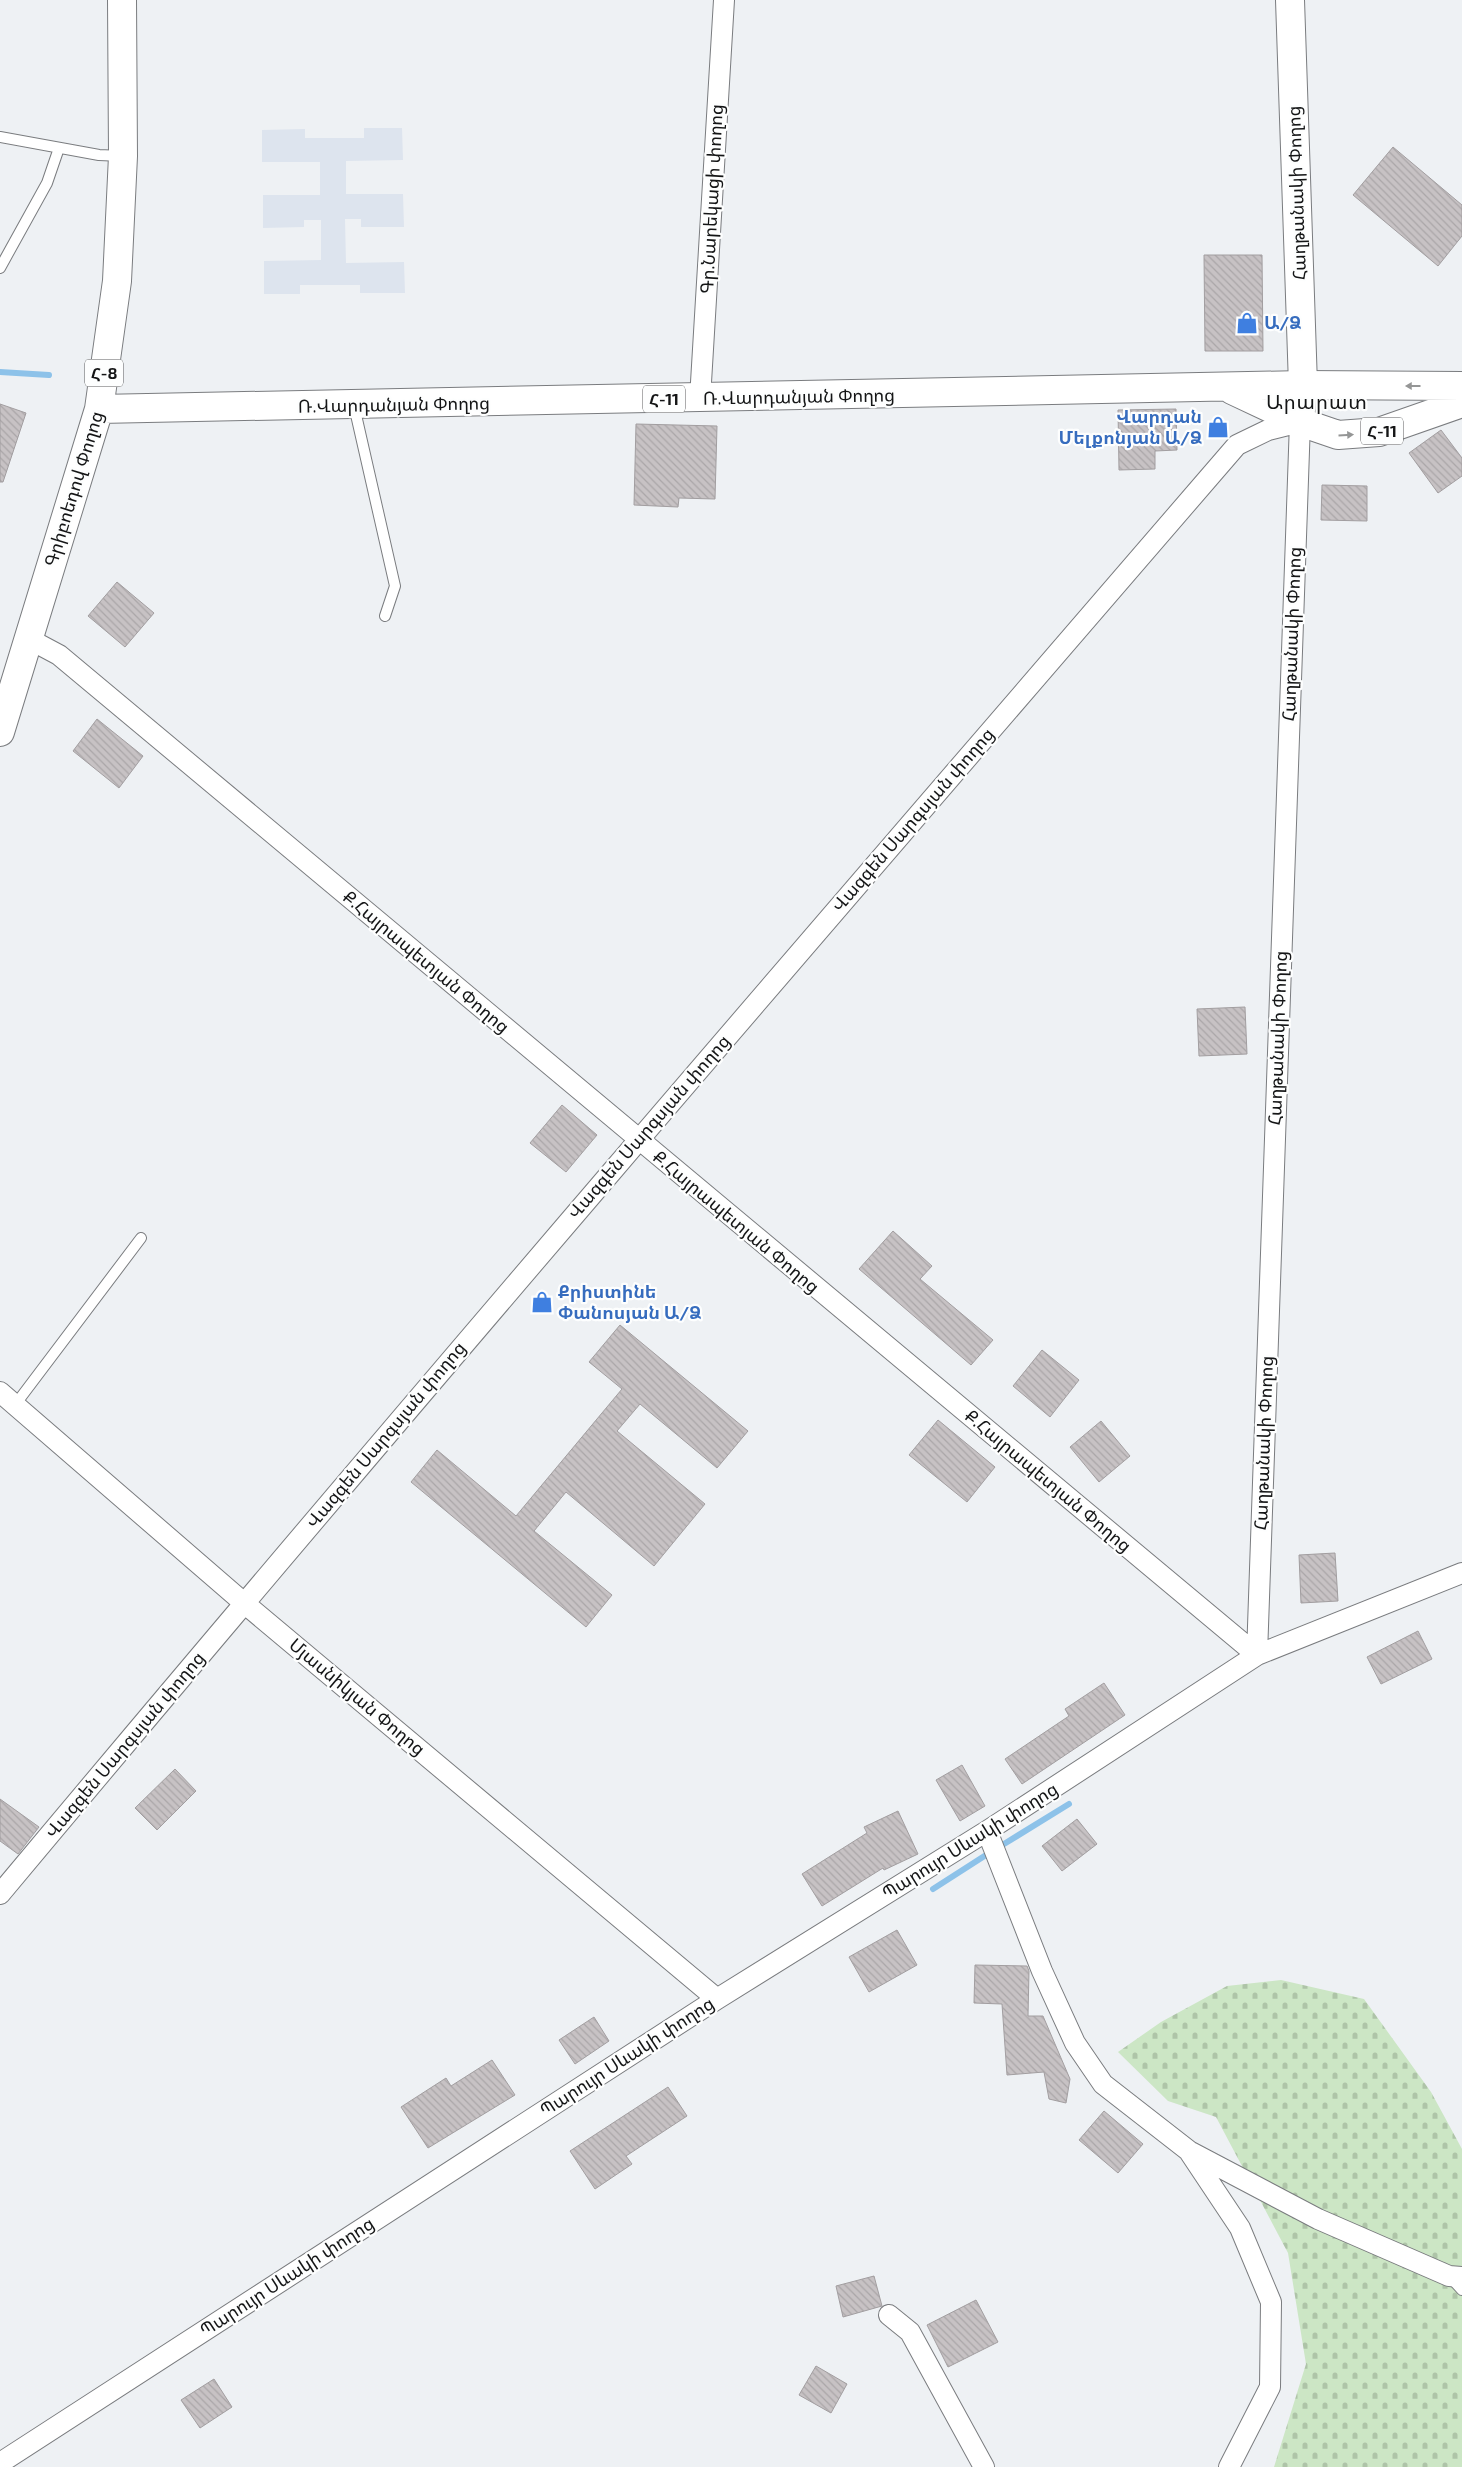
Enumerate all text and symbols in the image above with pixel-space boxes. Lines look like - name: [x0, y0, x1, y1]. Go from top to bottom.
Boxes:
- street label: Գր.Նարեկացի փողոց: [695, 103, 727, 294]
- street label: Հաղթանակի Փողոց: [1282, 105, 1310, 281]
- shop icon: Ա/Ձ: [1234, 310, 1260, 336]
- place label: Ա/Ձ: [1264, 311, 1301, 333]
- road number: Հ-8: [85, 359, 123, 386]
- one-way arrow: [1405, 382, 1421, 390]
- street label: Ռ.Վարդանյան Փողոց: [703, 383, 895, 409]
- road number: Հ-11: [643, 386, 685, 412]
- district label: Արարատ: [1266, 389, 1368, 414]
- street label: Ռ.Վարդանյան Փողոց: [298, 391, 490, 417]
- place label: Վարդան Մելքոնյան Ա/Ձ: [1059, 405, 1202, 448]
- street label: Գրիբոեդով Փողոց: [39, 408, 107, 569]
- shop icon: Վարդան Մելքոնյան Ա/Ձ: [1205, 414, 1231, 440]
- road number: Հ-11: [1361, 418, 1403, 444]
- one-way arrow: [1339, 430, 1355, 438]
- street label: Հաղթանակի Փողոց: [1277, 546, 1305, 722]
- street label: Վազգեն Սարգսյան փողոց: [826, 723, 998, 916]
- street label: Ք.Հայրապետյան Փողոց: [339, 885, 514, 1037]
- street label: Հաղթանակի Փողոց: [1263, 950, 1291, 1126]
- street label: Վազգեն Սարգսյան փողոց: [562, 1030, 734, 1223]
- street label: Ք.Հայրապետյան Փողոց: [649, 1145, 824, 1297]
- place label: Քրիստինե Փանոսյան Ա/Ձ: [558, 1280, 701, 1323]
- shop icon: Քրիստինե Փանոսյան Ա/Ձ: [529, 1289, 555, 1315]
- street label: Վազգեն Սարգսյան փողոց: [301, 1337, 470, 1532]
- street label: Հաղթանակի Փողոց: [1249, 1355, 1277, 1531]
- street label: Ք.Հայրապետյան Փողոց: [961, 1404, 1136, 1556]
- street label: Մյասնիկյան Փողոց: [285, 1633, 430, 1759]
- street label: Վազգեն Սարգսյան փողոց: [40, 1647, 209, 1842]
- street label: Պարույր Սևակի փողոց: [877, 1777, 1061, 1903]
- street label: Պարույր Սևակի փողոց: [535, 1992, 718, 2121]
- street label: Պարույր Սևակի փողոց: [195, 2212, 378, 2341]

